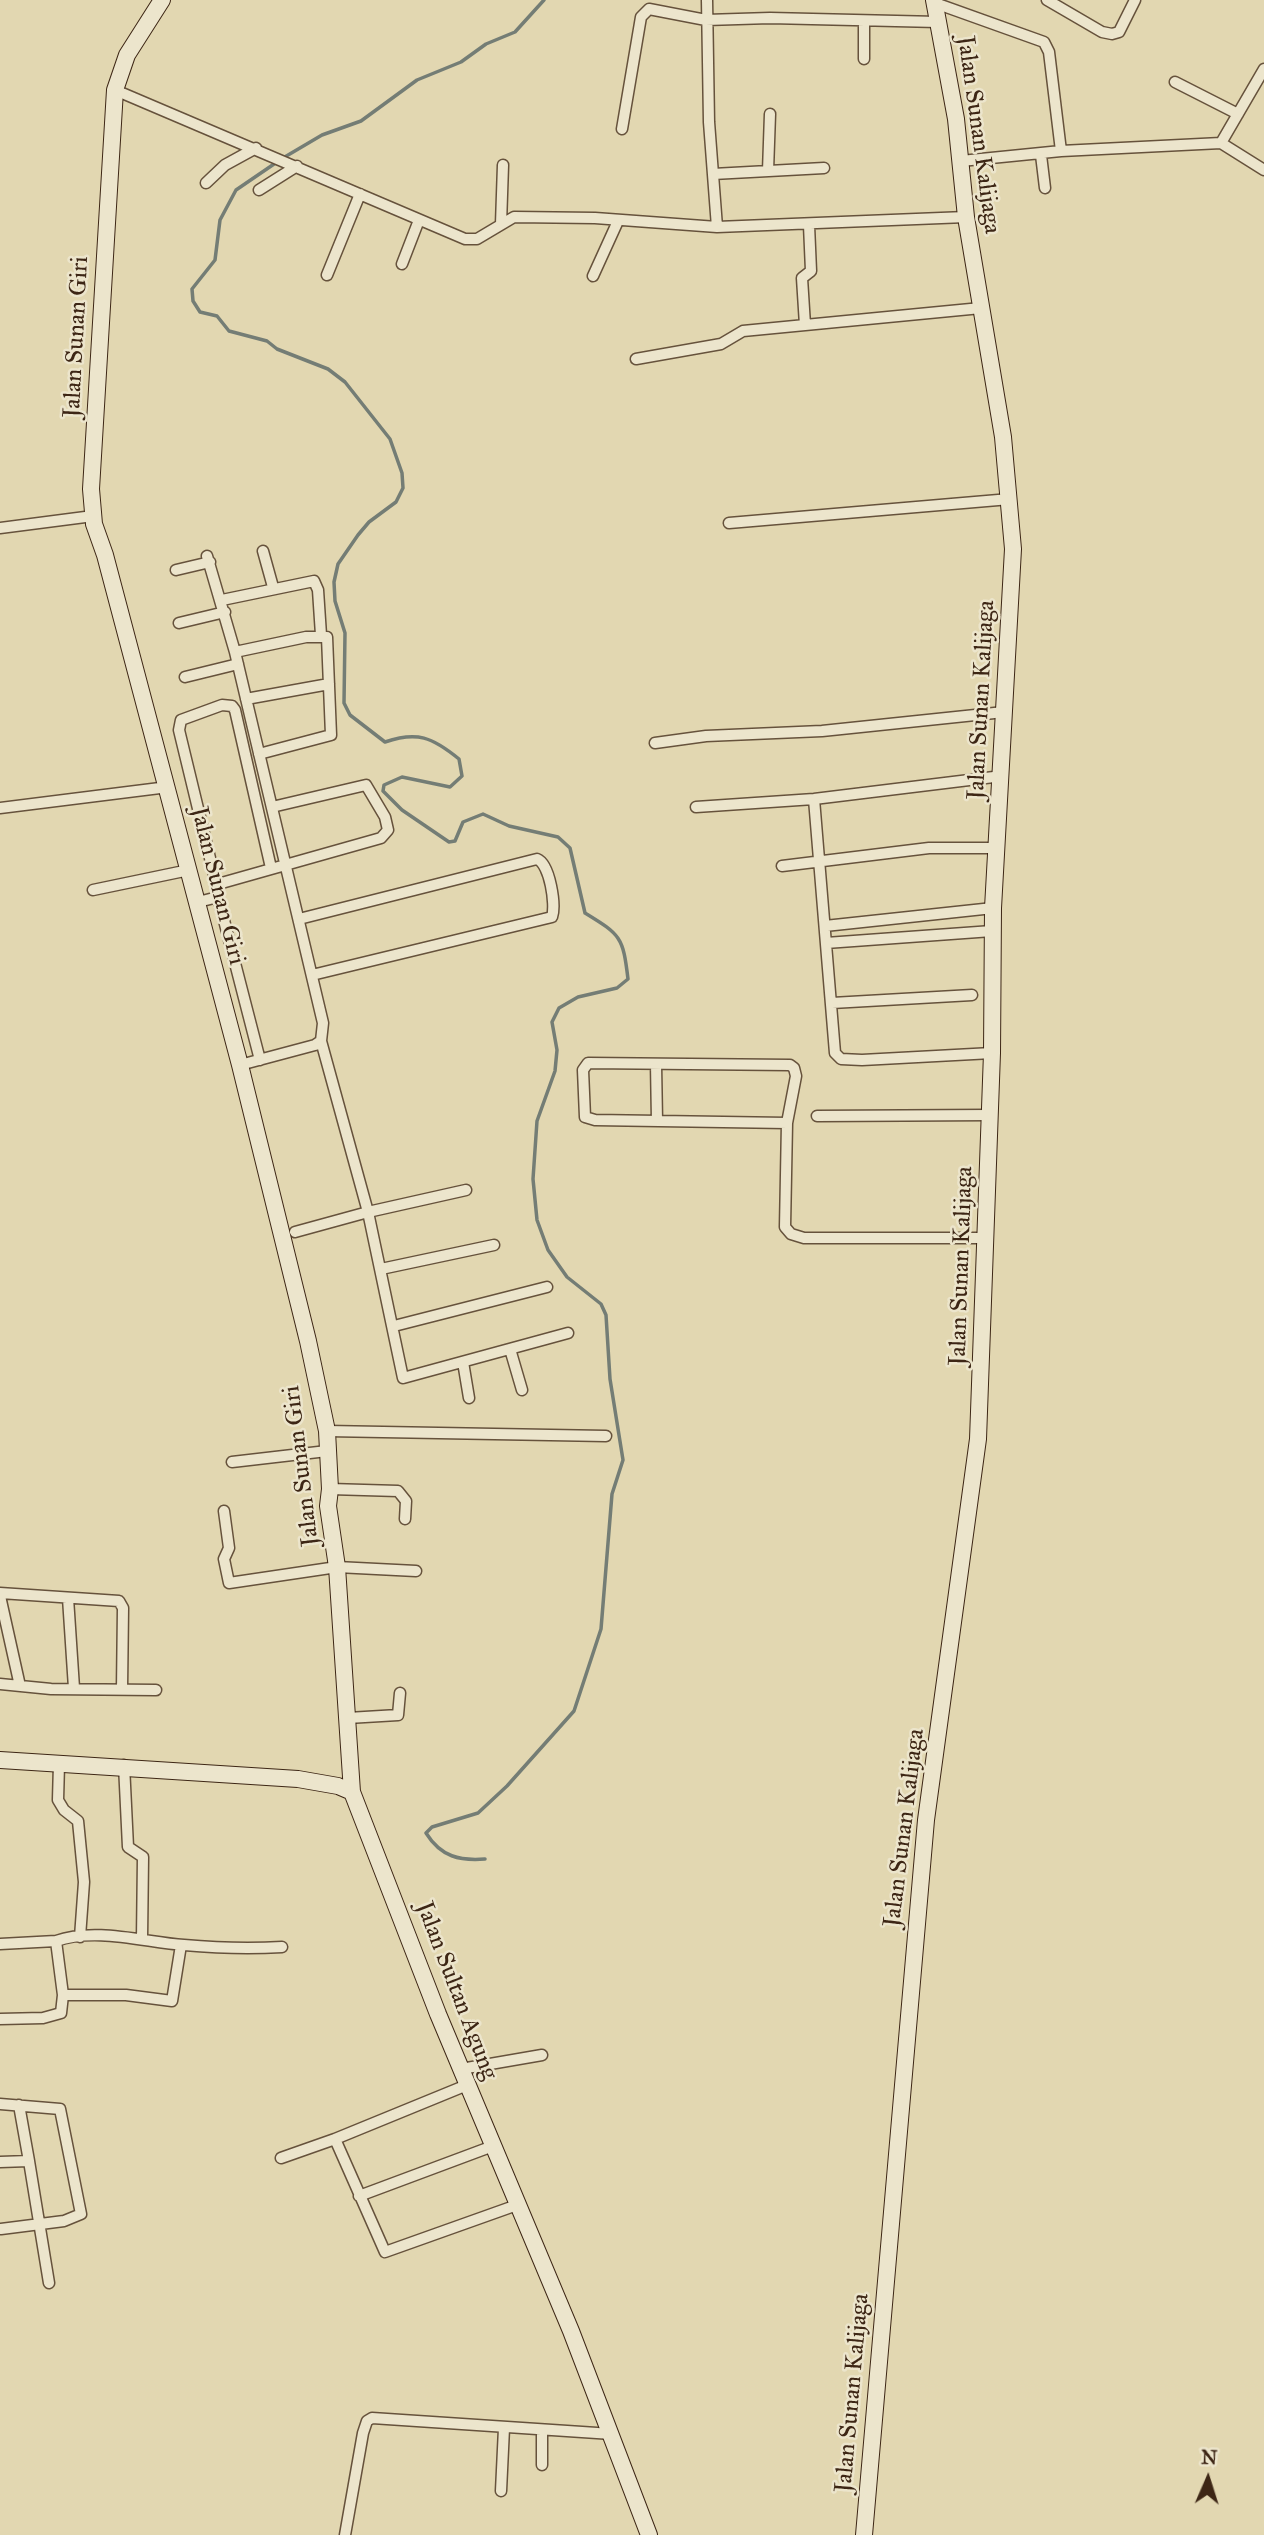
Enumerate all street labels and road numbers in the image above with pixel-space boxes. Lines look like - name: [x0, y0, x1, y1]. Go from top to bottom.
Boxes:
- street label: Jalan Sunan Kalijaga: [950, 34, 1006, 236]
- street label: Jalan Sunan Giri: [58, 256, 96, 418]
- street label: Jalan Sunan Kalijaga: [962, 600, 1002, 800]
- street label: Jalan Sunan Giri: [183, 804, 251, 968]
- street label: Jalan Sunan Kalijaga: [944, 1166, 980, 1366]
- street label: Jalan Sunan Giri: [278, 1384, 326, 1548]
- street label: Jalan Sunan Kalijaga: [879, 1727, 931, 1929]
- street label: Jalan Sultan Agung: [409, 1898, 503, 2084]
- street label: Jalan Sunan Kalijaga: [830, 2292, 876, 2494]

